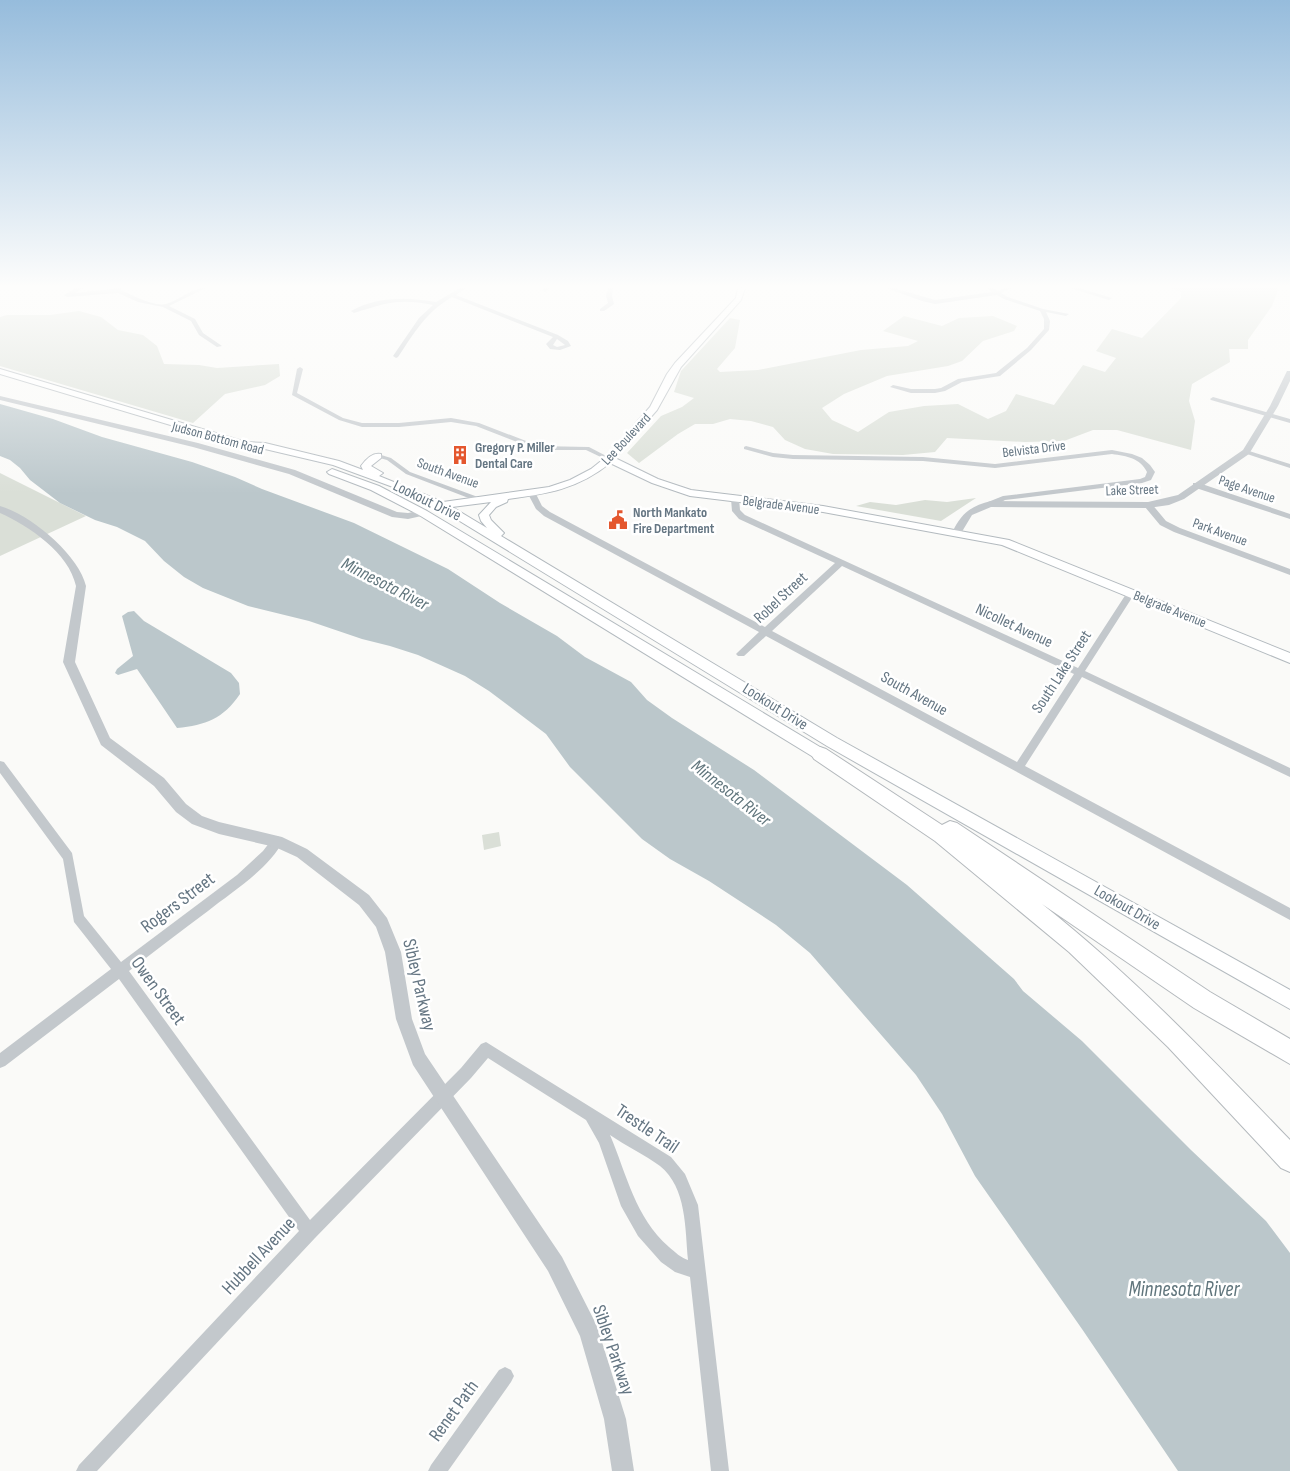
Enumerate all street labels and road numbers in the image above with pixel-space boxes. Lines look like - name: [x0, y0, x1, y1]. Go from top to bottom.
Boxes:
- street label: Lee Boulevard: [598, 409, 654, 468]
- street label: Judson Bottom Road: [169, 417, 266, 458]
- street label: Belvista Drive: [1001, 437, 1067, 461]
- street label: South Avenue: [415, 454, 481, 492]
- street label: Page Avenue: [1216, 471, 1278, 507]
- street label: Lookout Drive: [390, 476, 464, 526]
- street label: Lake Street: [1105, 481, 1159, 499]
- street label: Belgrade Avenue: [742, 492, 820, 518]
- street label: Park Avenue: [1190, 514, 1250, 550]
- street label: Robel Street: [750, 568, 812, 628]
- street label: Belgrade Avenue: [1131, 587, 1209, 631]
- street label: Nicollet Avenue: [972, 600, 1056, 652]
- street label: South Lake Street: [1028, 627, 1096, 717]
- street label: South Avenue: [877, 668, 951, 720]
- street label: Lookout Drive: [739, 679, 811, 735]
- street label: Rogers Street: [136, 868, 220, 938]
- street label: Lookout Drive: [1090, 881, 1164, 935]
- street label: Sibley Parkway: [397, 937, 441, 1034]
- street label: Owen Street: [126, 952, 191, 1030]
- street label: Trestle Trail: [611, 1099, 683, 1159]
- street label: Hubbell Avenue: [217, 1212, 301, 1300]
- street label: Sibley Parkway: [587, 1302, 639, 1399]
- street label: Renet Path: [424, 1376, 484, 1446]

